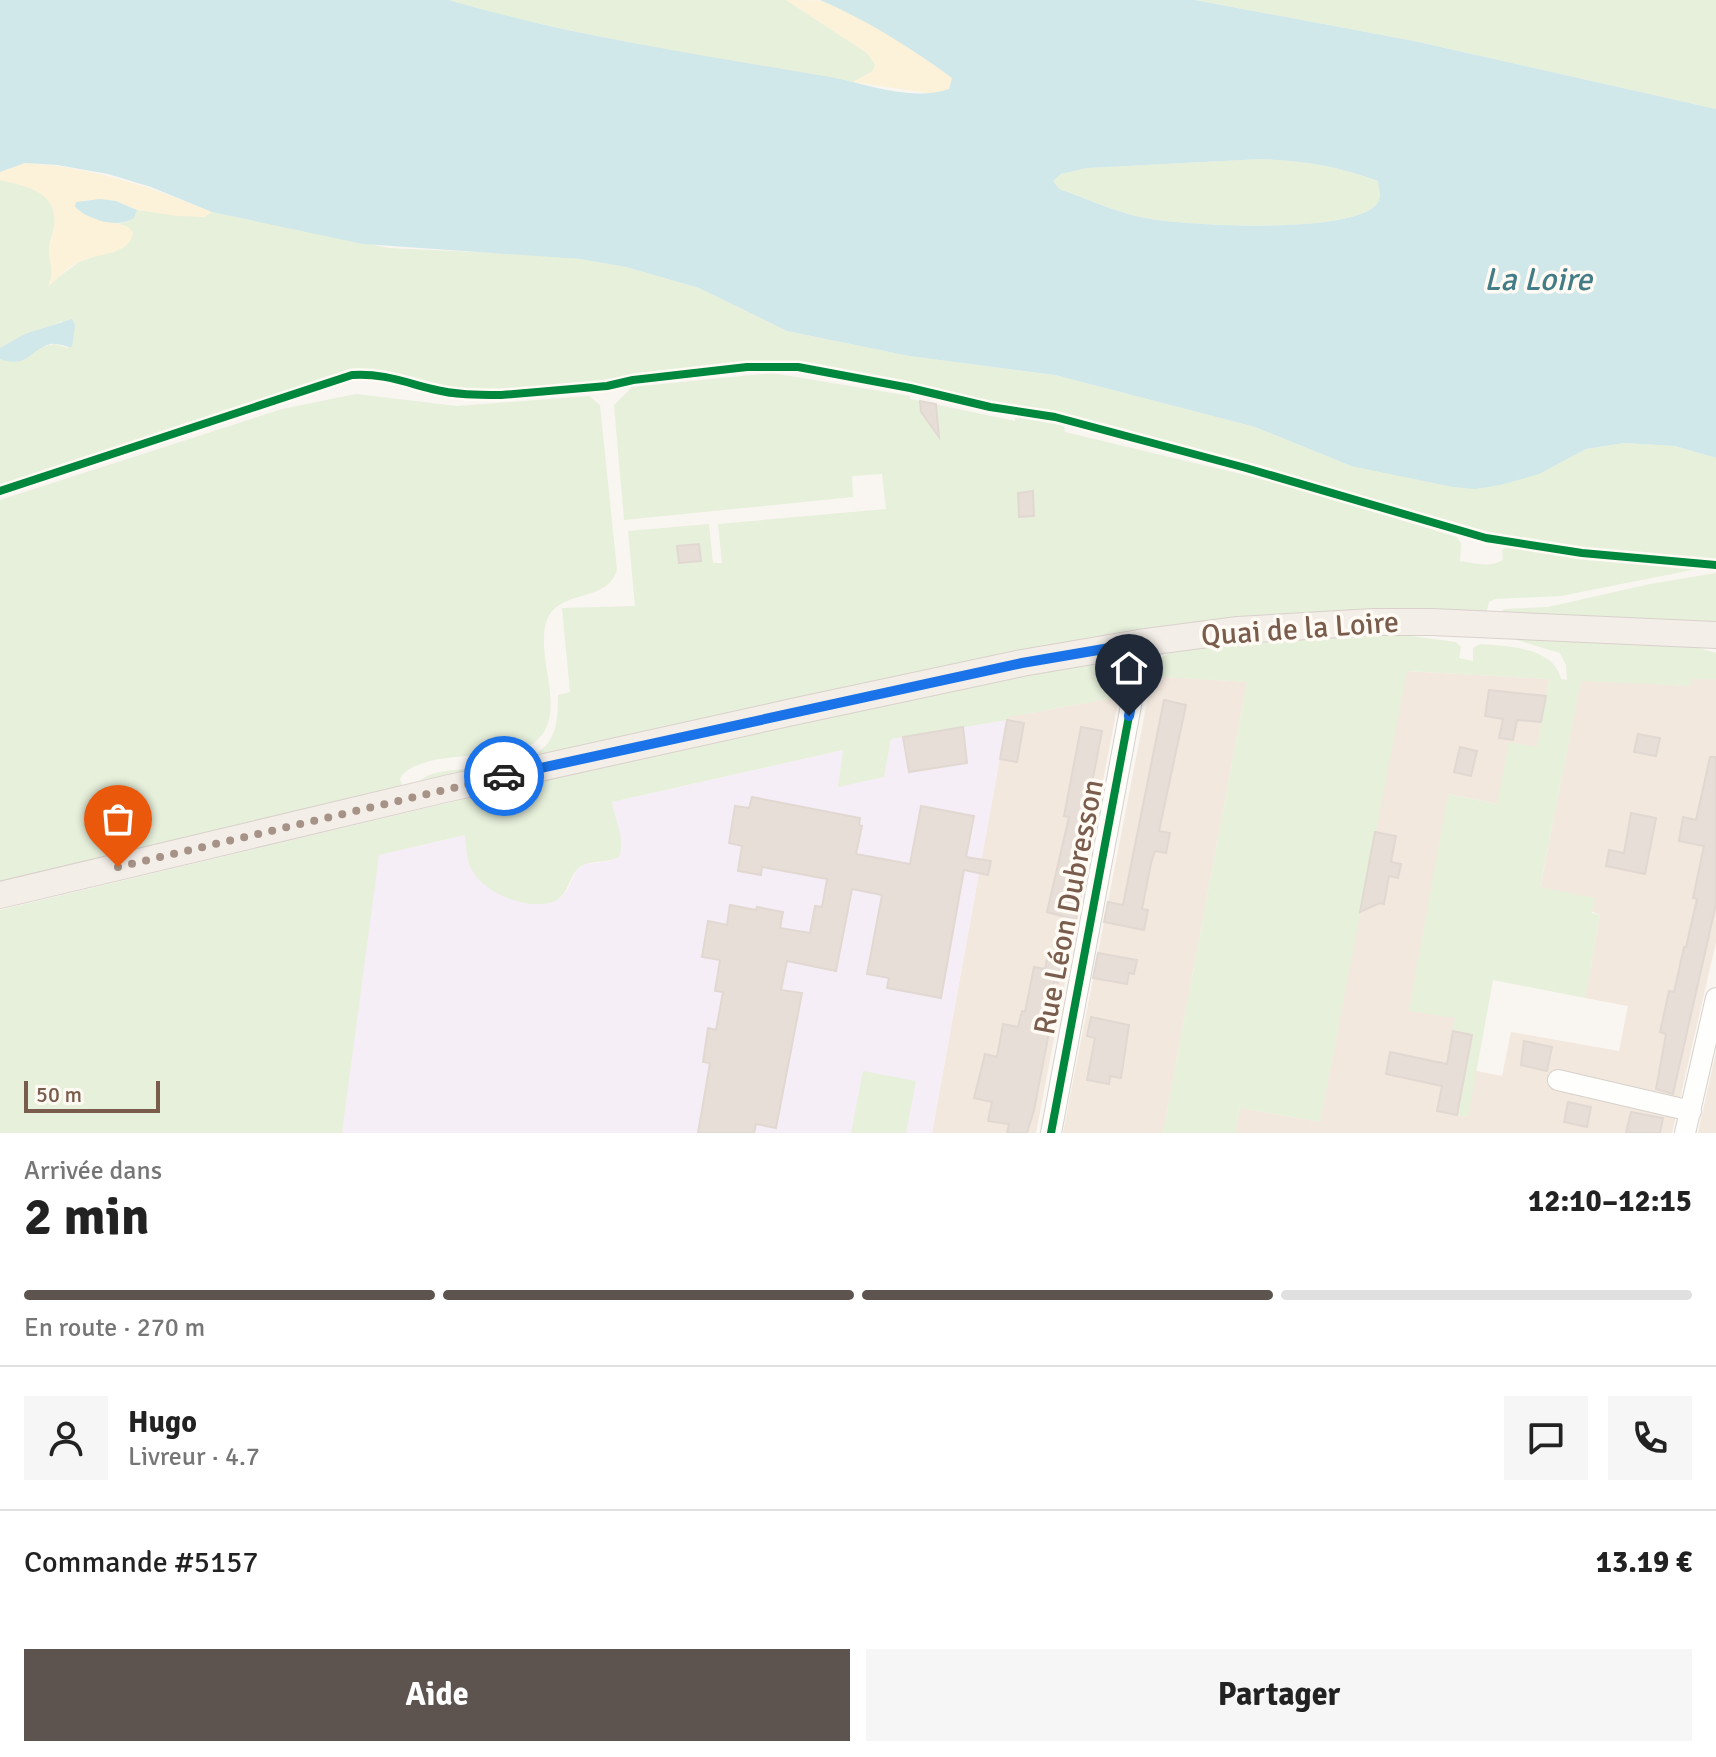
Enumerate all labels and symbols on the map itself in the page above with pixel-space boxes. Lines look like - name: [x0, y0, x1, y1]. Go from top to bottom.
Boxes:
- water label: La Loire: [1484, 260, 1594, 299]
- street label: Quai de la Loire: [1200, 604, 1400, 654]
- pin: [1095, 634, 1163, 716]
- courier: [464, 736, 544, 816]
- street label: Rue Léon Dubresson: [1026, 776, 1112, 1038]
- pin: [84, 785, 152, 867]
- scale bar: [24, 1077, 160, 1113]

